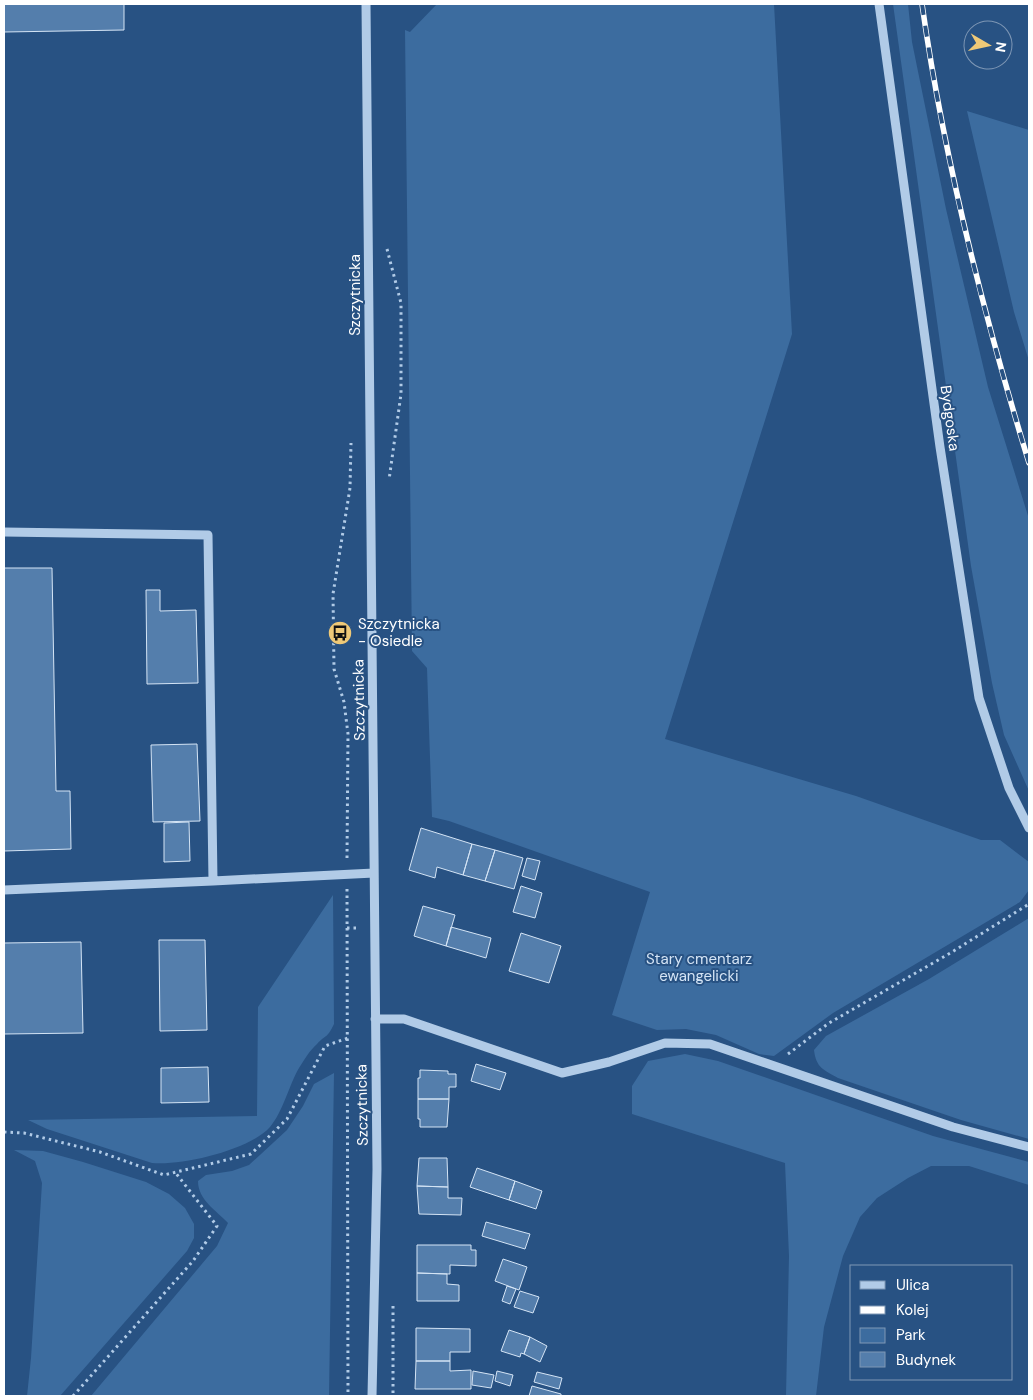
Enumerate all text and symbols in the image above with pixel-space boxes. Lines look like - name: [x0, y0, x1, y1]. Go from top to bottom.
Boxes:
- north arrow: [963, 20, 1013, 70]
- text: N: [991, 41, 1011, 53]
- street label: Szczytnicka: [345, 254, 365, 336]
- street label: Bydgoska: [935, 384, 965, 452]
- place label: Szczytnicka - Osiedle: [358, 614, 440, 651]
- bus stop icon: Szczytnicka - Osiedle: [327, 620, 353, 646]
- street label: Szczytnicka: [348, 659, 370, 741]
- park label: Stary cmentarz ewangelicki: [646, 949, 752, 986]
- street label: Szczytnicka: [351, 1064, 373, 1146]
- legend: [850, 1265, 1013, 1380]
- text: Ulica: [896, 1275, 930, 1295]
- text: Kolej: [896, 1300, 929, 1320]
- text: Park: [896, 1325, 926, 1345]
- text: Budynek: [896, 1350, 957, 1370]

